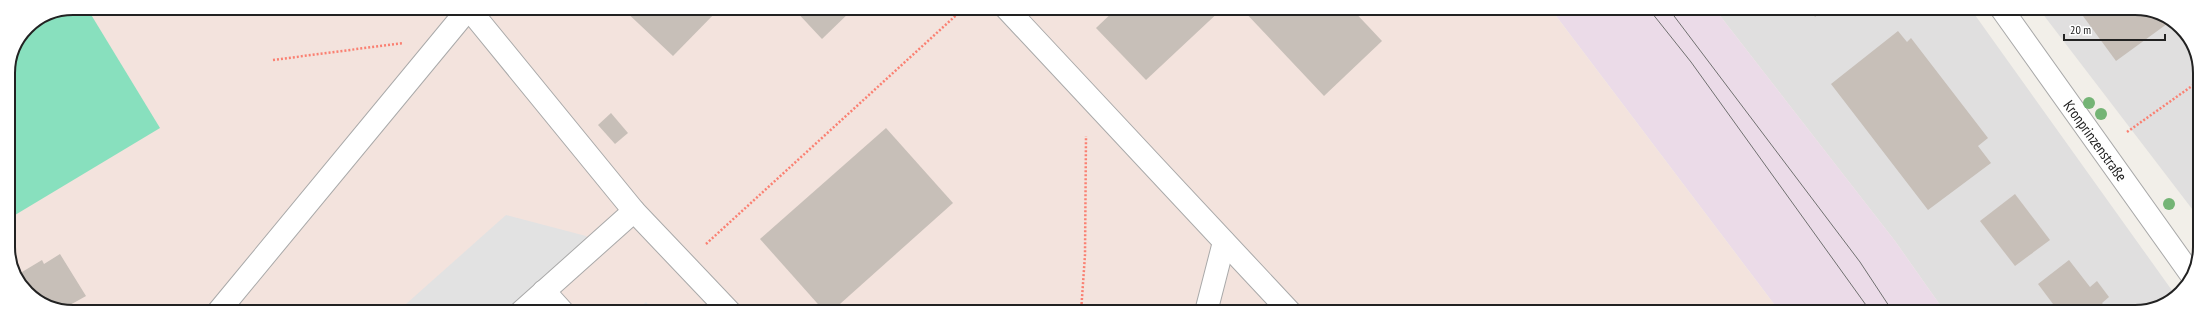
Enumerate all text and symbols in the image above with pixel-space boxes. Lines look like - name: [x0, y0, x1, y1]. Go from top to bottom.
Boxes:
- scale bar: [2064, 16, 2165, 42]
- text: 20 m: [2070, 22, 2091, 37]
- street label: Kronprinzenstraße: [2060, 96, 2131, 185]

